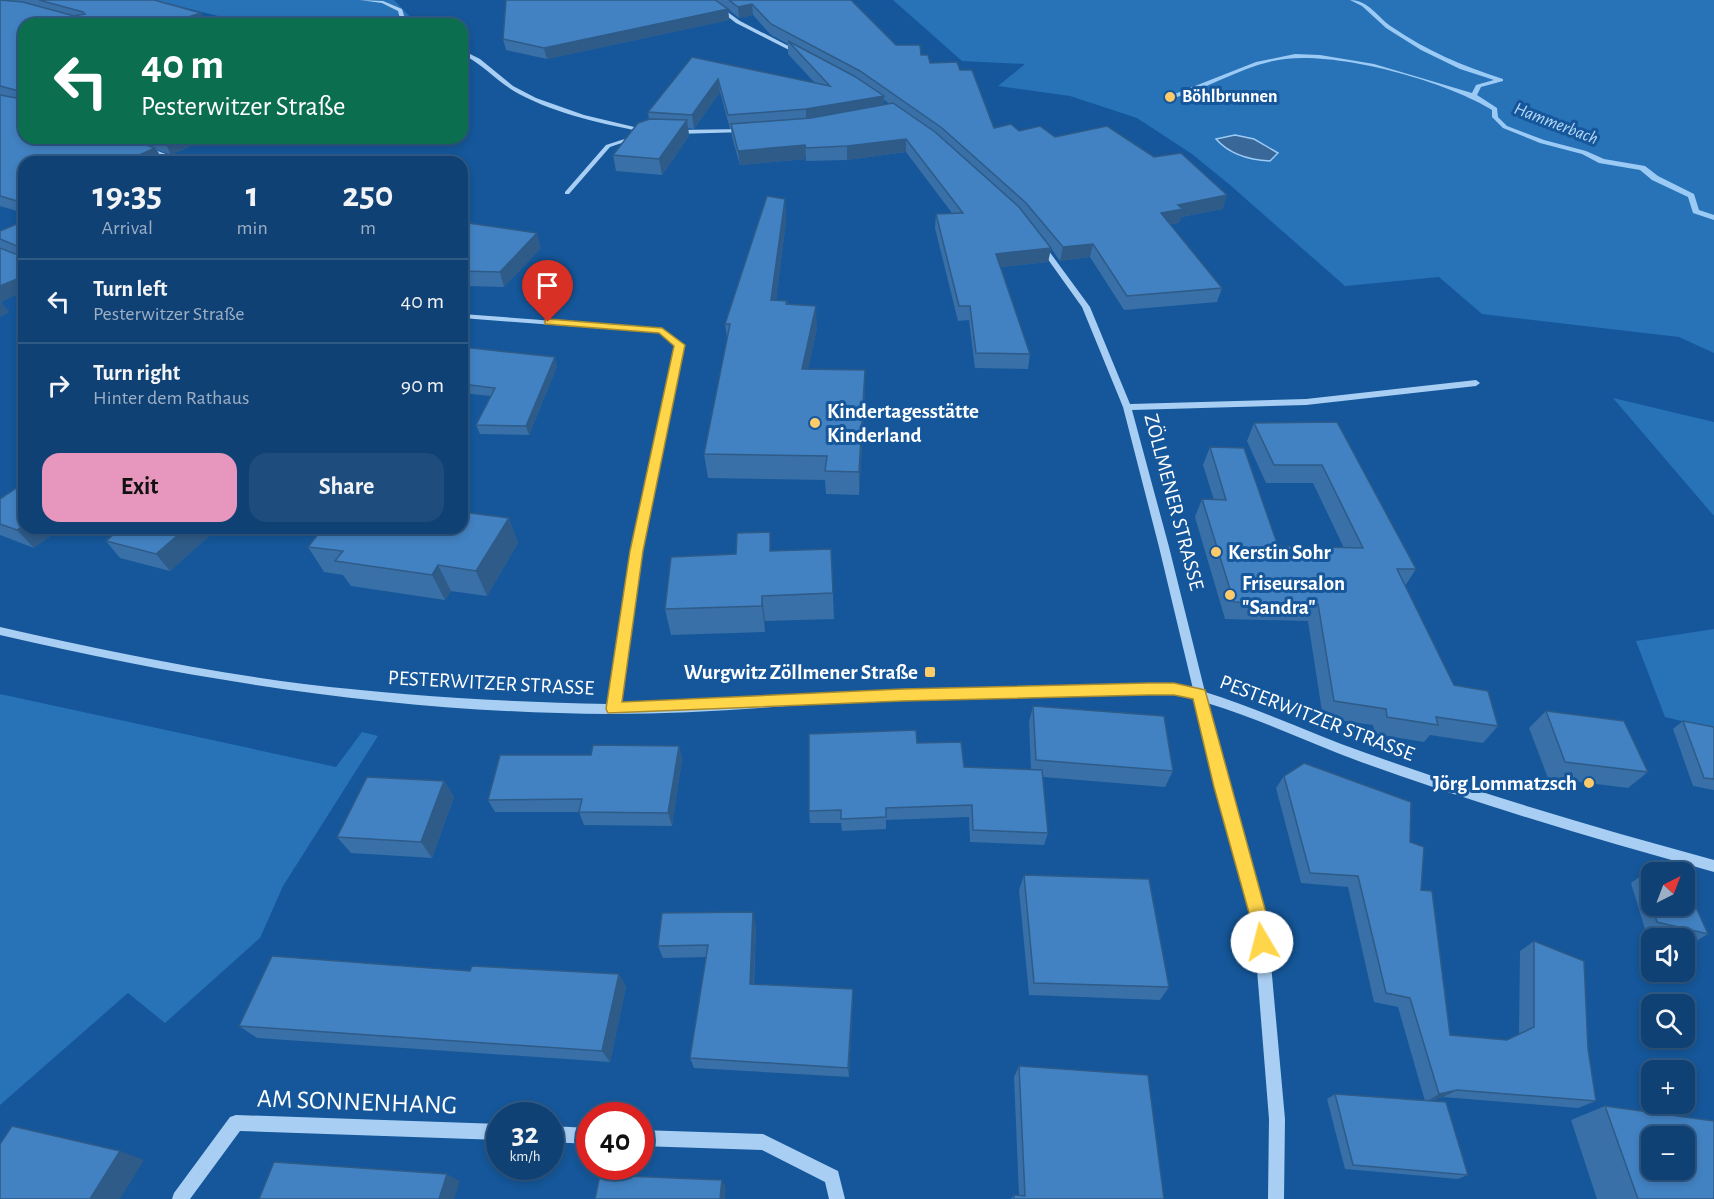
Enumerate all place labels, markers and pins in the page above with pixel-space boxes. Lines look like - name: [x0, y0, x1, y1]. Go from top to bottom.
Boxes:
- place label: Böhlbrunnen: [1182, 88, 1277, 106]
- marker: Böhlbrunnen: [1163, 90, 1177, 104]
- pin: [522, 260, 573, 322]
- place label: Kindertagesstätte Kinderland: [827, 401, 979, 446]
- marker: Kindertagesstätte Kinderland: [808, 416, 822, 430]
- place label: Kerstin Sohr: [1228, 542, 1332, 563]
- marker: Kerstin Sohr: [1209, 545, 1223, 559]
- place label: Friseursalon "Sandra": [1242, 573, 1345, 618]
- marker: Friseursalon "Sandra": [1223, 588, 1237, 602]
- place label: Wurgwitz Zöllmener Straße: [684, 662, 918, 683]
- marker: Wurgwitz Zöllmener Straße: [923, 665, 937, 679]
- place label: Jörg Lommatzsch: [1433, 773, 1577, 794]
- marker: Jörg Lommatzsch: [1582, 776, 1596, 790]

